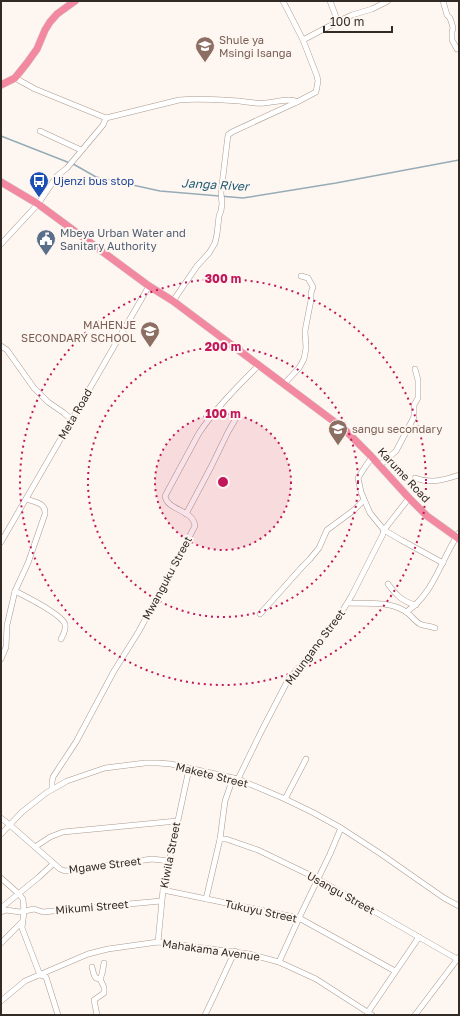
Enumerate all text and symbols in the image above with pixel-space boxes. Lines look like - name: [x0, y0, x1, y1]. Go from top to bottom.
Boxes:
- scale bar: [324, 8, 392, 34]
- text: 100 m: [330, 14, 364, 29]
- place label: Shule ya Msingi Isanga: [219, 33, 292, 59]
- school or university icon: Shule ya Msingi Isanga: [194, 35, 216, 63]
- bus stop icon: Ujenzi bus stop: [28, 170, 50, 198]
- place label: Ujenzi bus stop: [53, 174, 134, 187]
- water label: Janga River: [181, 175, 251, 194]
- place label: Mbeya Urban Water and Sanitary Authority: [60, 226, 186, 252]
- public building icon: Mbeya Urban Water and Sanitary Authority: [35, 228, 57, 256]
- text: 300 m: [205, 271, 241, 286]
- place label: MAHENJE SECONDARY SCHOOL: [21, 318, 137, 344]
- school or university icon: MAHENJE SECONDARY SCHOOL: [139, 320, 161, 348]
- text: 200 m: [205, 339, 241, 354]
- street label: Meta Road: [55, 386, 94, 441]
- text: 100 m: [205, 406, 241, 421]
- school or university icon: sangu secondary: [327, 418, 349, 446]
- place label: sangu secondary: [352, 422, 442, 435]
- street label: Karume Road: [376, 444, 433, 505]
- centre of rings: [216, 475, 230, 489]
- street label: Mwanguku Street: [139, 534, 194, 622]
- street label: Muungano Street: [282, 606, 347, 687]
- street label: Makete Street: [175, 759, 250, 790]
- street label: Kiwila Street: [157, 821, 182, 889]
- street label: Mgawe Street: [68, 854, 142, 875]
- street label: Usangu Street: [305, 869, 377, 917]
- street label: Mikumi Street: [55, 897, 129, 916]
- street label: Tukuyu Street: [224, 897, 298, 925]
- street label: Mahakama Avenue: [161, 936, 261, 963]

